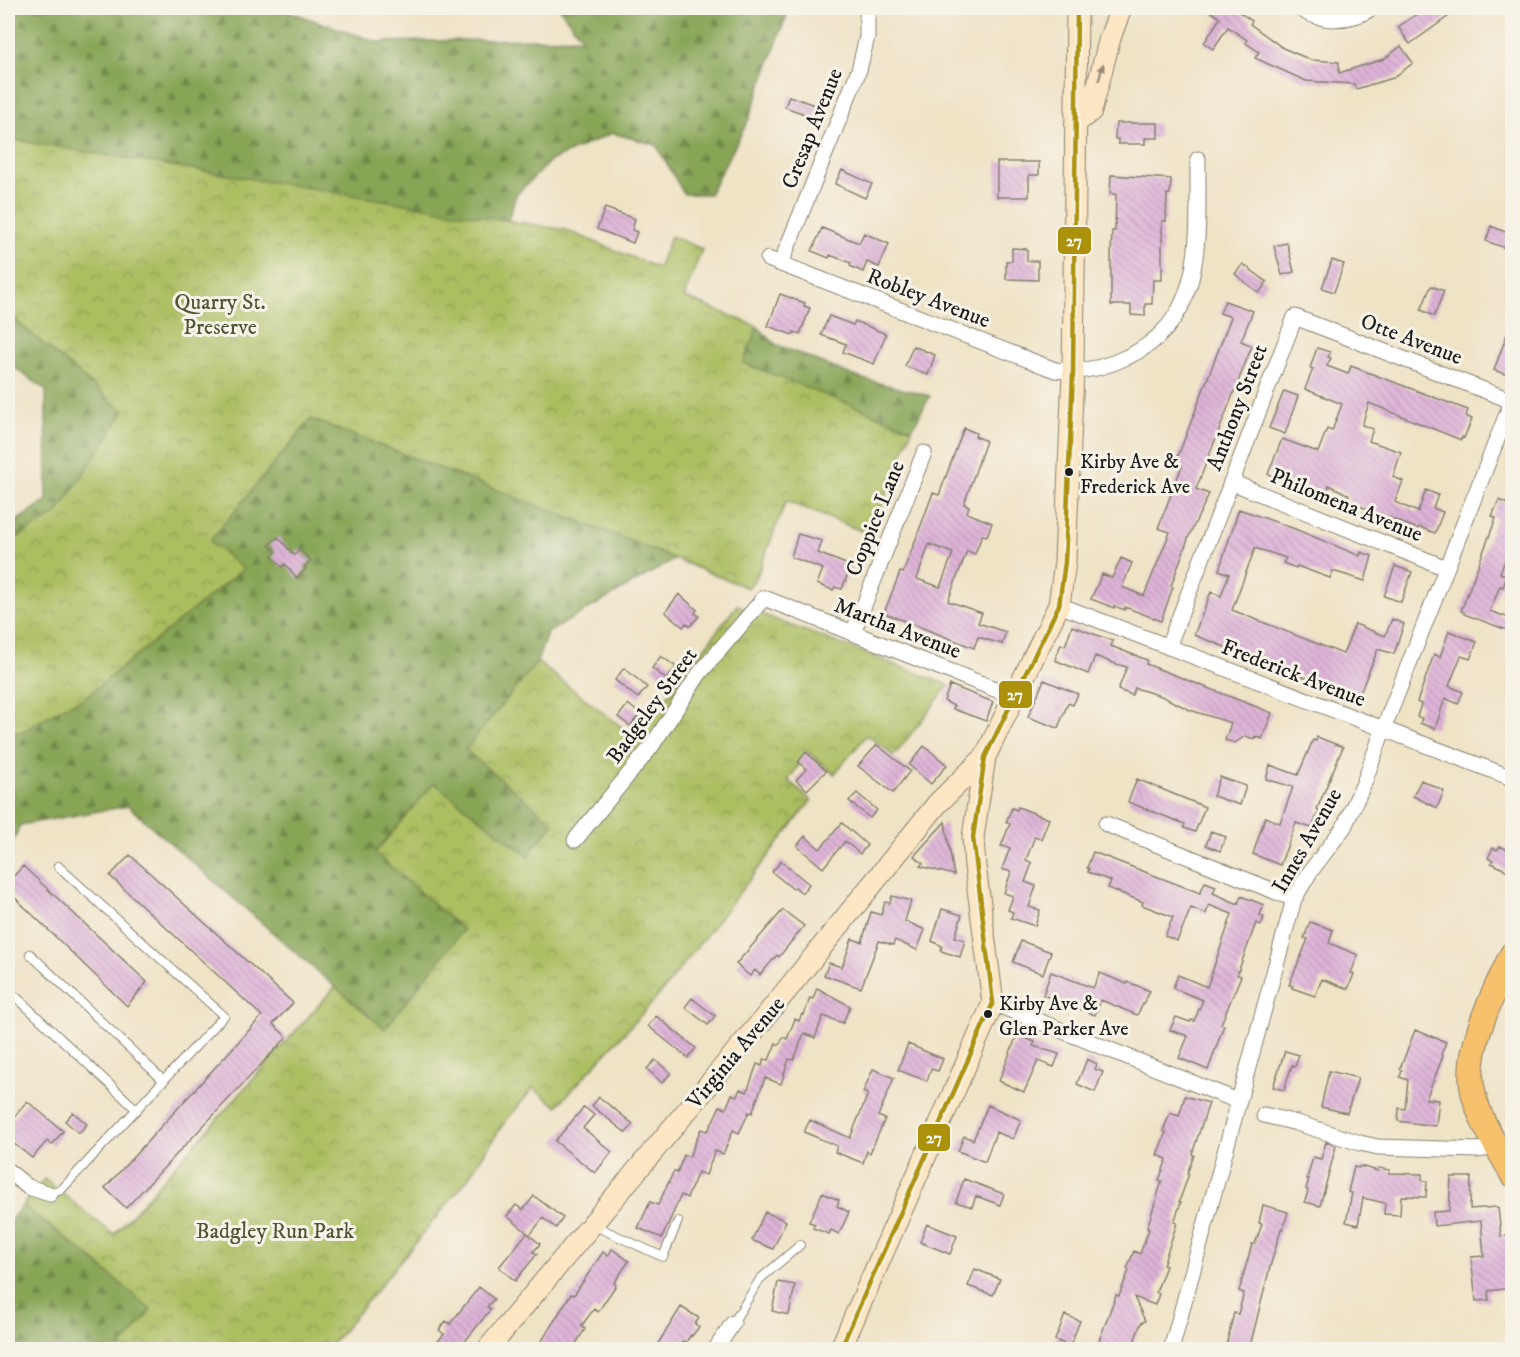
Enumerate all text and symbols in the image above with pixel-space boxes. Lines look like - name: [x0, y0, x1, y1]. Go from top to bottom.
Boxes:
- one-way arrow: [1097, 63, 1107, 81]
- street label: Cresap Avenue: [776, 64, 849, 193]
- line badge: 27: [1057, 226, 1092, 255]
- text: 27: [1066, 231, 1082, 251]
- street label: Robley Avenue: [863, 263, 994, 334]
- park label: Quarry St. Preserve: [174, 289, 266, 341]
- street label: Otte Avenue: [1357, 308, 1466, 371]
- street label: Anthony Street: [1201, 341, 1274, 475]
- place label: Kirby Ave & Frederick Ave: [1080, 450, 1190, 500]
- street label: Coppice Lane: [840, 457, 911, 580]
- street label: Philomena Avenue: [1266, 463, 1426, 548]
- marker: Kirby Ave & Frederick Ave: [1063, 466, 1075, 478]
- street label: Martha Avenue: [830, 592, 965, 665]
- street label: Frederick Avenue: [1218, 634, 1369, 713]
- street label: Badgeley Street: [601, 643, 703, 769]
- line badge: 27: [998, 680, 1033, 709]
- text: 27: [1007, 685, 1023, 705]
- street label: Innes Avenue: [1266, 784, 1348, 898]
- street label: Virginia Avenue: [681, 991, 791, 1116]
- place label: Kirby Ave & Glen Parker Ave: [999, 992, 1129, 1042]
- marker: Kirby Ave & Glen Parker Ave: [982, 1008, 994, 1020]
- line badge: 27: [917, 1123, 951, 1152]
- text: 27: [926, 1128, 942, 1148]
- park label: Badgley Run Park: [196, 1218, 354, 1245]

